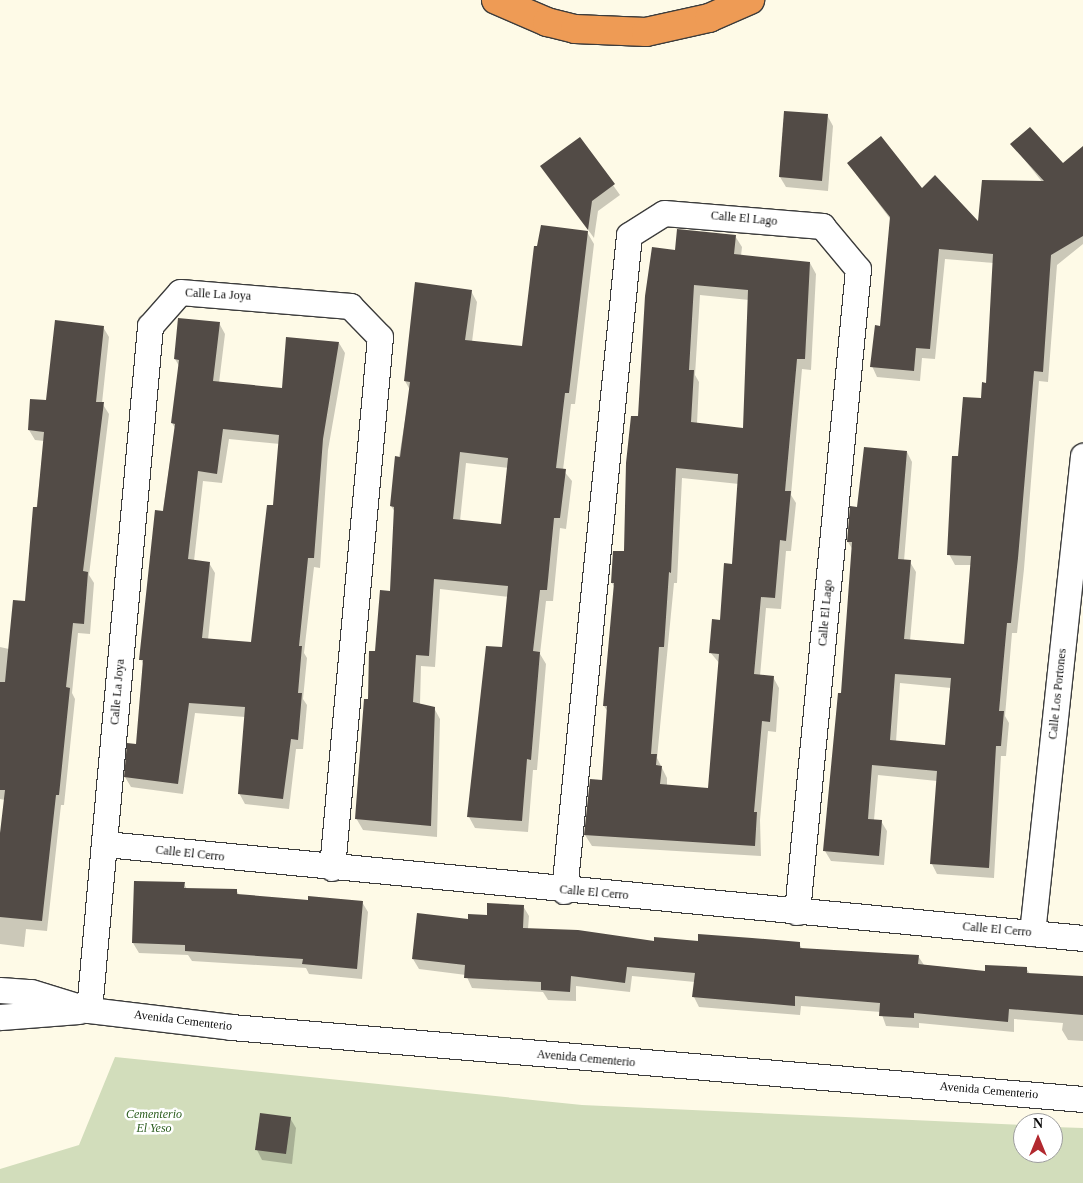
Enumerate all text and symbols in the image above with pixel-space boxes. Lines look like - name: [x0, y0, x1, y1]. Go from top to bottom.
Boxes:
- street label: Calle El Lago: [710, 209, 778, 229]
- street label: Calle La Joya: [185, 286, 251, 304]
- street label: Calle El Lago: [816, 579, 836, 647]
- street label: Calle Los Portones: [1046, 648, 1070, 740]
- street label: Calle La Joya: [108, 659, 128, 725]
- street label: Calle El Cerro: [155, 843, 225, 865]
- street label: Calle El Cerro: [559, 883, 629, 903]
- street label: Calle El Cerro: [962, 920, 1032, 940]
- street label: Avenida Cementerio: [133, 1008, 233, 1034]
- street label: Avenida Cementerio: [536, 1048, 636, 1070]
- street label: Avenida Cementerio: [939, 1080, 1039, 1102]
- park label: Cementerio El Yeso: [126, 1108, 182, 1136]
- north arrow: [1013, 1113, 1063, 1163]
- text: N: [1033, 1116, 1043, 1131]

